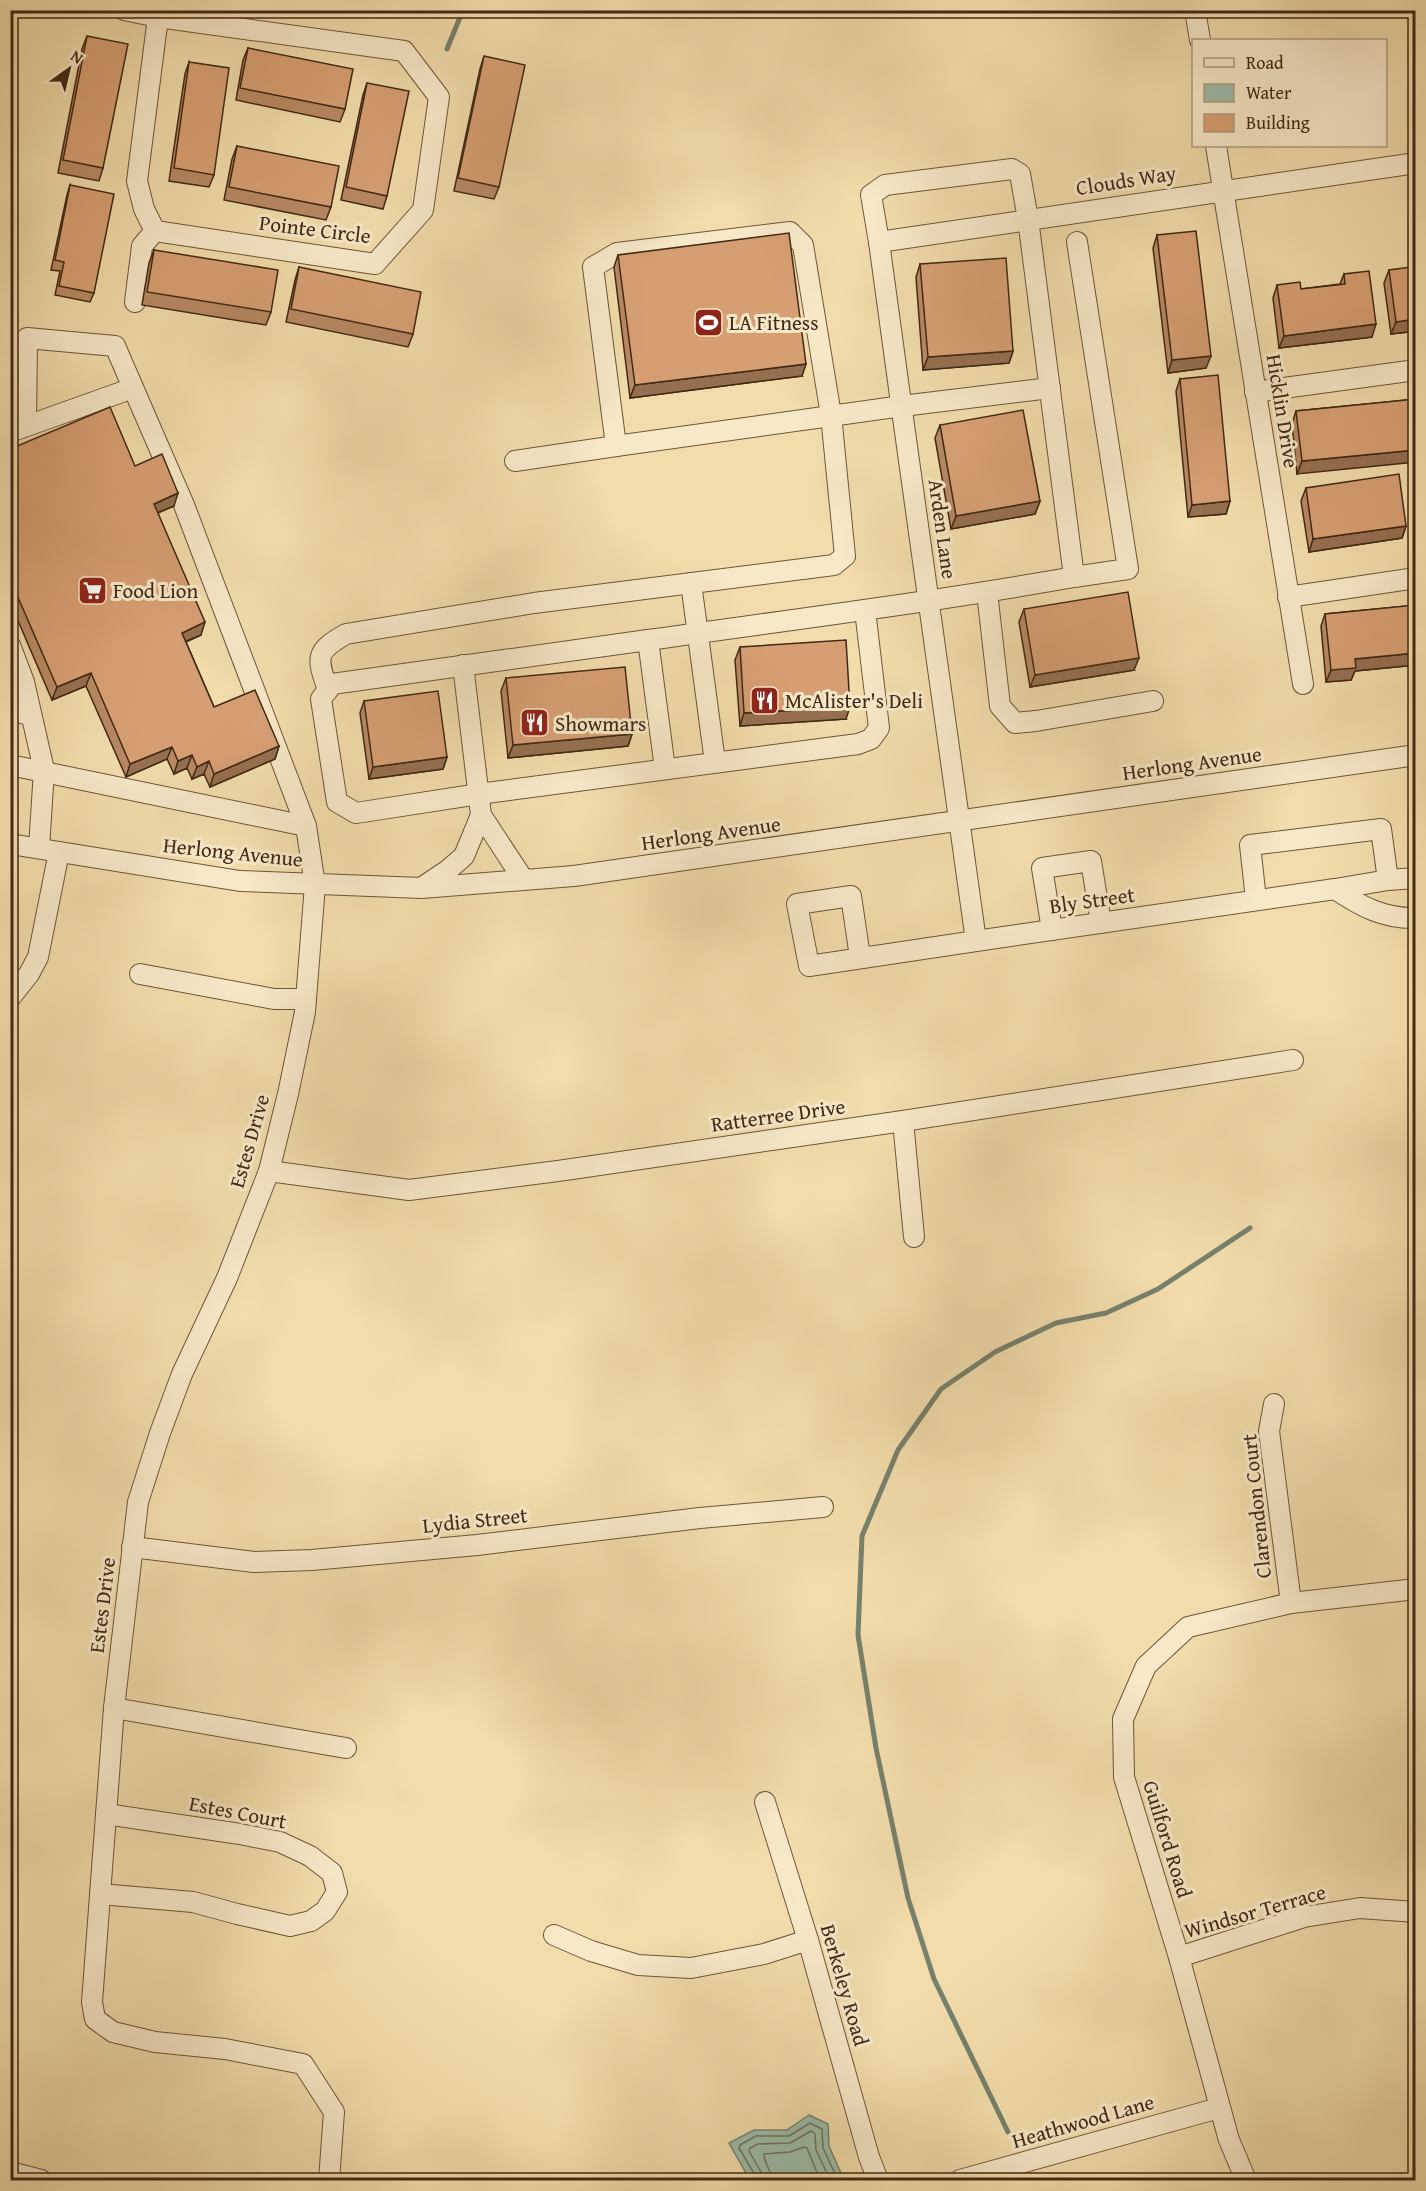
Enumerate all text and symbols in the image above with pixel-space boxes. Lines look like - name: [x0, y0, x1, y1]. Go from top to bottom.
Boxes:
- north arrow: [39, 39, 99, 99]
- legend: [1192, 39, 1387, 147]
- text: N: [66, 44, 89, 70]
- text: Road: [1246, 49, 1284, 76]
- text: Water: [1246, 79, 1292, 106]
- text: Building: [1246, 109, 1310, 136]
- street label: Clouds Way: [1074, 157, 1179, 203]
- street label: Pointe Circle: [258, 207, 373, 251]
- sports icon: LA Fitness: [692, 306, 724, 338]
- place label: LA Fitness: [729, 307, 818, 338]
- street label: Hicklin Drive: [1259, 352, 1307, 470]
- street label: Arden Lane: [921, 477, 965, 581]
- supermarket icon: Food Lion: [76, 574, 108, 606]
- place label: Food Lion: [113, 575, 199, 606]
- restaurant icon: McAlister's Deli: [748, 684, 780, 716]
- place label: McAlister's Deli: [785, 685, 923, 716]
- restaurant icon: Showmars: [518, 707, 550, 739]
- place label: Showmars: [555, 708, 646, 739]
- street label: Herlong Avenue: [1120, 738, 1264, 788]
- street label: Herlong Avenue: [639, 808, 783, 858]
- street label: Herlong Avenue: [162, 829, 305, 875]
- street label: Bly Street: [1047, 879, 1137, 921]
- street label: Estes Drive: [221, 1090, 277, 1192]
- street label: Ratterree Drive: [709, 1090, 847, 1140]
- street label: Clarendon Court: [1233, 1432, 1279, 1580]
- street label: Lydia Street: [421, 1499, 530, 1541]
- street label: Estes Drive: [81, 1555, 123, 1655]
- street label: Guilford Road: [1135, 1777, 1201, 1902]
- street label: Estes Court: [187, 1787, 290, 1837]
- street label: Windsor Terrace: [1181, 1876, 1330, 1946]
- street label: Berkeley Road: [813, 1921, 877, 2050]
- street label: Heathwood Lane: [1008, 2086, 1158, 2156]

